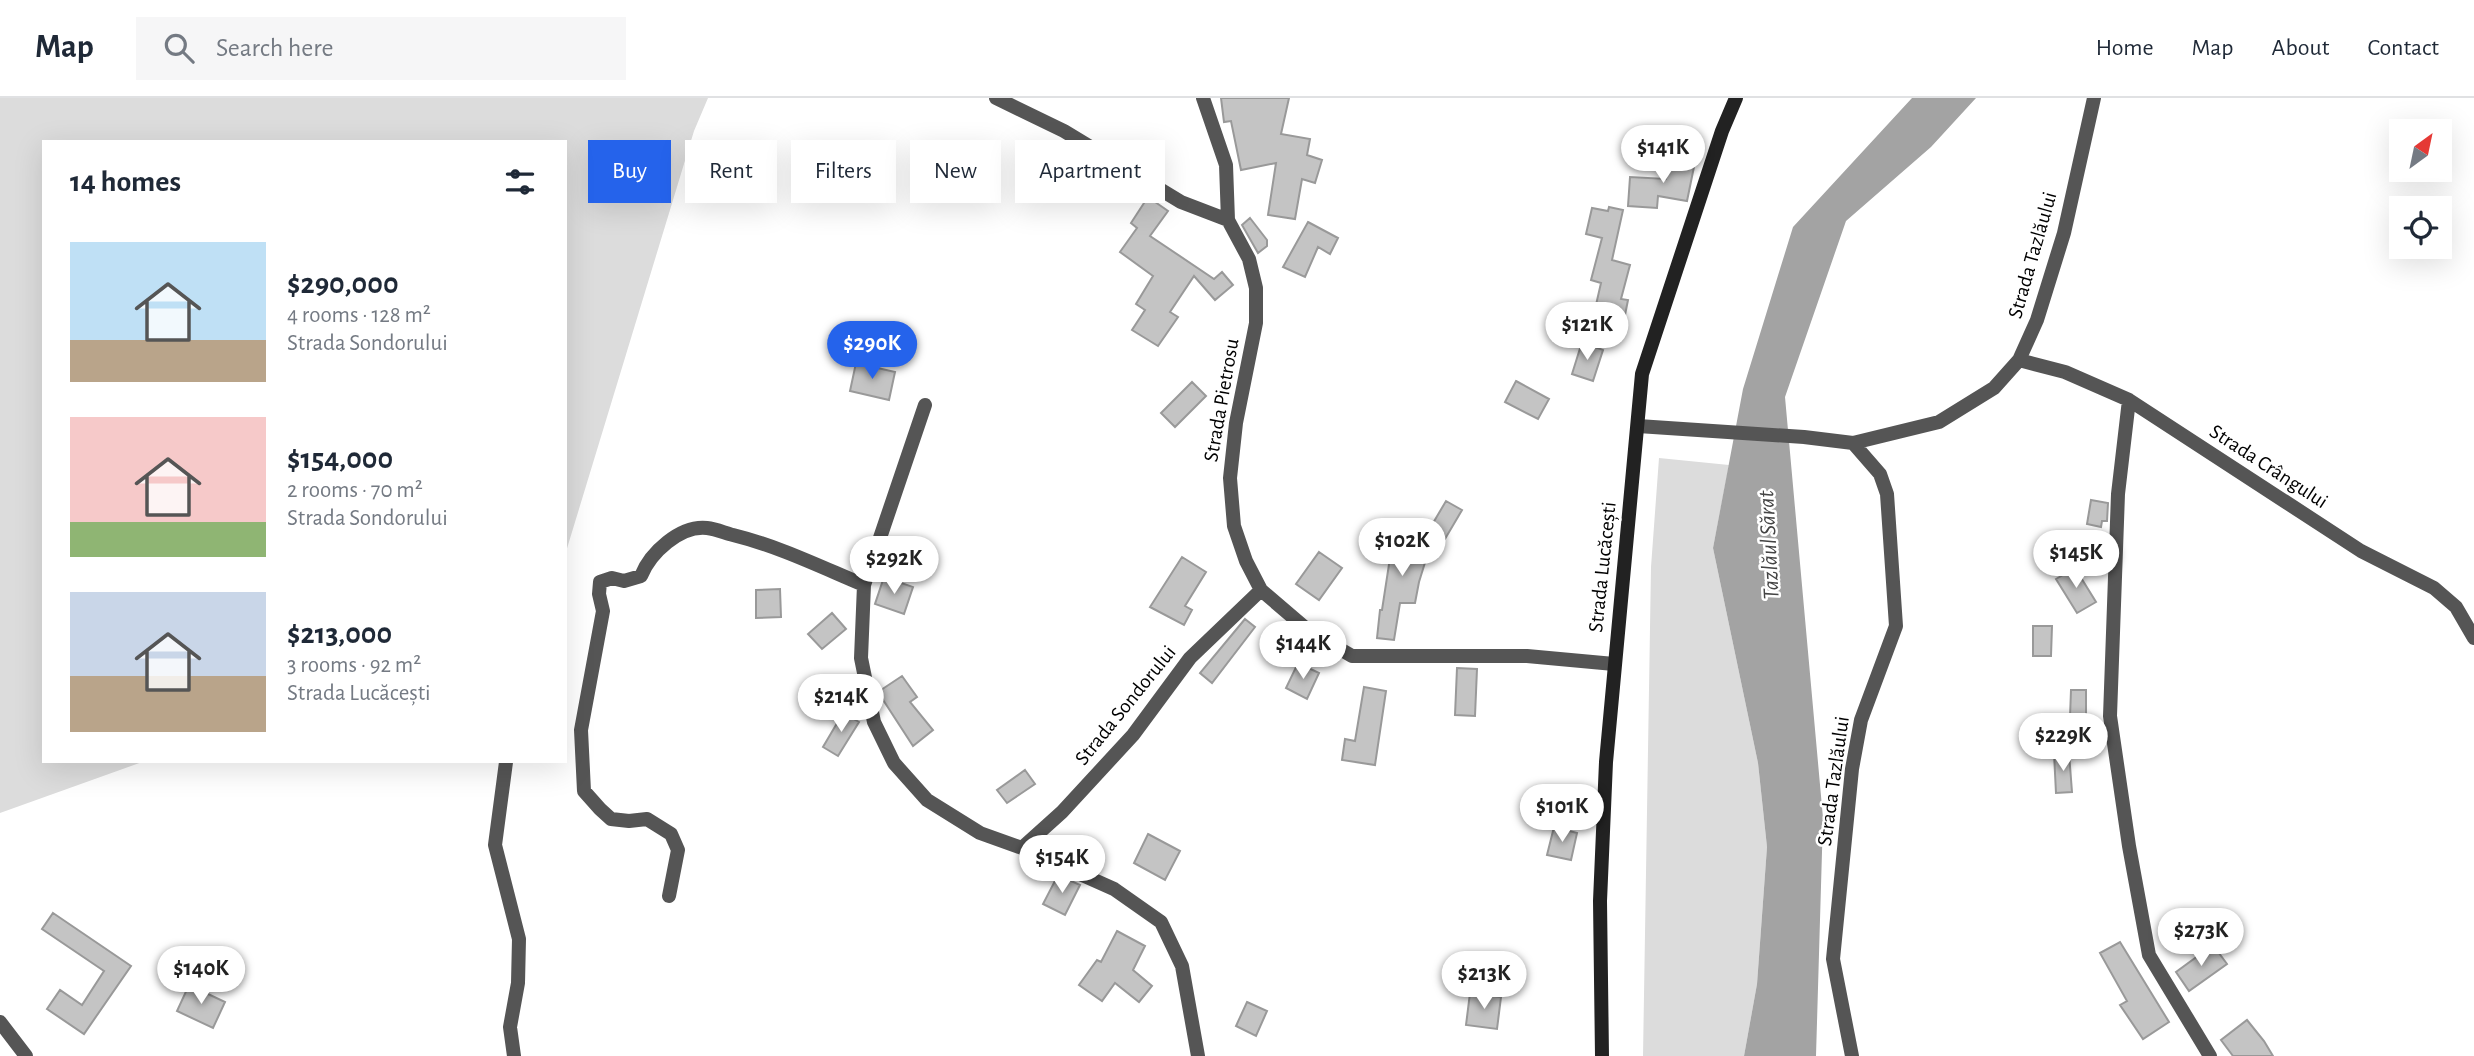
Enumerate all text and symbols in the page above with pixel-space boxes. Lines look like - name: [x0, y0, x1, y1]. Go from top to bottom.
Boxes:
- search box: [136, 17, 626, 80]
- icon: search: [160, 29, 198, 67]
- text: Map: [35, 31, 94, 64]
- text: Search here: [216, 35, 334, 61]
- text: Home: [2096, 36, 2154, 60]
- text: Map: [2192, 36, 2234, 60]
- text: About: [2272, 36, 2329, 60]
- text: Contact: [2367, 36, 2439, 60]
- north arrow: [2389, 119, 2452, 182]
- map controls: [2389, 119, 2452, 259]
- pin: $141K: [1614, 126, 1712, 185]
- text: $141K: [1637, 136, 1689, 159]
- chip: Buy: [588, 140, 671, 203]
- chip: Rent: [685, 140, 777, 203]
- chip: Filters: [791, 140, 896, 203]
- chip: New: [910, 140, 1001, 203]
- chip: Apartment: [1015, 140, 1165, 203]
- icon: filters: [501, 163, 539, 201]
- text: 14 homes: [70, 167, 181, 197]
- street label: Strada Tazlăului: [2004, 189, 2061, 321]
- button: locate: [2389, 196, 2452, 259]
- text: $290,000: [287, 269, 399, 299]
- icon: home: [126, 270, 210, 354]
- pin: $121K: [1538, 302, 1636, 362]
- text: 4 rooms · 128 m²: [287, 304, 431, 327]
- text: $121K: [1561, 313, 1613, 336]
- pin: $290K: [823, 322, 921, 381]
- text: Strada Sondorului: [287, 332, 448, 355]
- text: $290K: [843, 332, 901, 355]
- street label: Strada Pietrosu: [1200, 337, 1243, 463]
- street label: Strada Crângului: [2206, 421, 2332, 512]
- text: $154,000: [287, 444, 393, 474]
- icon: home: [126, 445, 210, 529]
- text: 2 rooms · 70 m²: [287, 479, 423, 502]
- water label: Tazlăul Sărat: [1755, 489, 1784, 600]
- street label: Strada Lucăcești: [1585, 501, 1622, 634]
- text: Strada Sondorului: [287, 507, 448, 530]
- pin: $102K: [1353, 518, 1451, 578]
- text: $102K: [1375, 529, 1429, 552]
- pin: $145K: [2027, 531, 2125, 590]
- pin: $292K: [845, 536, 943, 596]
- text: $145K: [2049, 541, 2103, 564]
- text: $292K: [866, 547, 922, 570]
- text: $213,000: [287, 619, 392, 649]
- icon: home: [126, 620, 210, 704]
- pin: $144K: [1254, 622, 1352, 681]
- text: $144K: [1275, 632, 1331, 655]
- street label: Strada Sondorului: [1071, 642, 1180, 769]
- text: 3 rooms · 92 m²: [287, 654, 421, 677]
- pin: $214K: [792, 674, 890, 734]
- text: Strada Lucăcești: [287, 682, 431, 705]
- text: $214K: [814, 685, 868, 708]
- pin: $229K: [2014, 714, 2112, 773]
- street label: Strada Tazlăului: [1814, 715, 1853, 847]
- text: $229K: [2035, 724, 2091, 747]
- pin: $101K: [1513, 784, 1611, 844]
- text: $101K: [1536, 795, 1588, 818]
- pin: $154K: [1013, 836, 1111, 895]
- text: $154K: [1035, 846, 1089, 869]
- pin: $273K: [2152, 908, 2250, 968]
- text: $273K: [2174, 919, 2228, 942]
- pin: $140K: [152, 946, 250, 1006]
- pin: $213K: [1435, 951, 1533, 1011]
- text: $140K: [173, 957, 229, 980]
- text: $213K: [1458, 962, 1510, 985]

